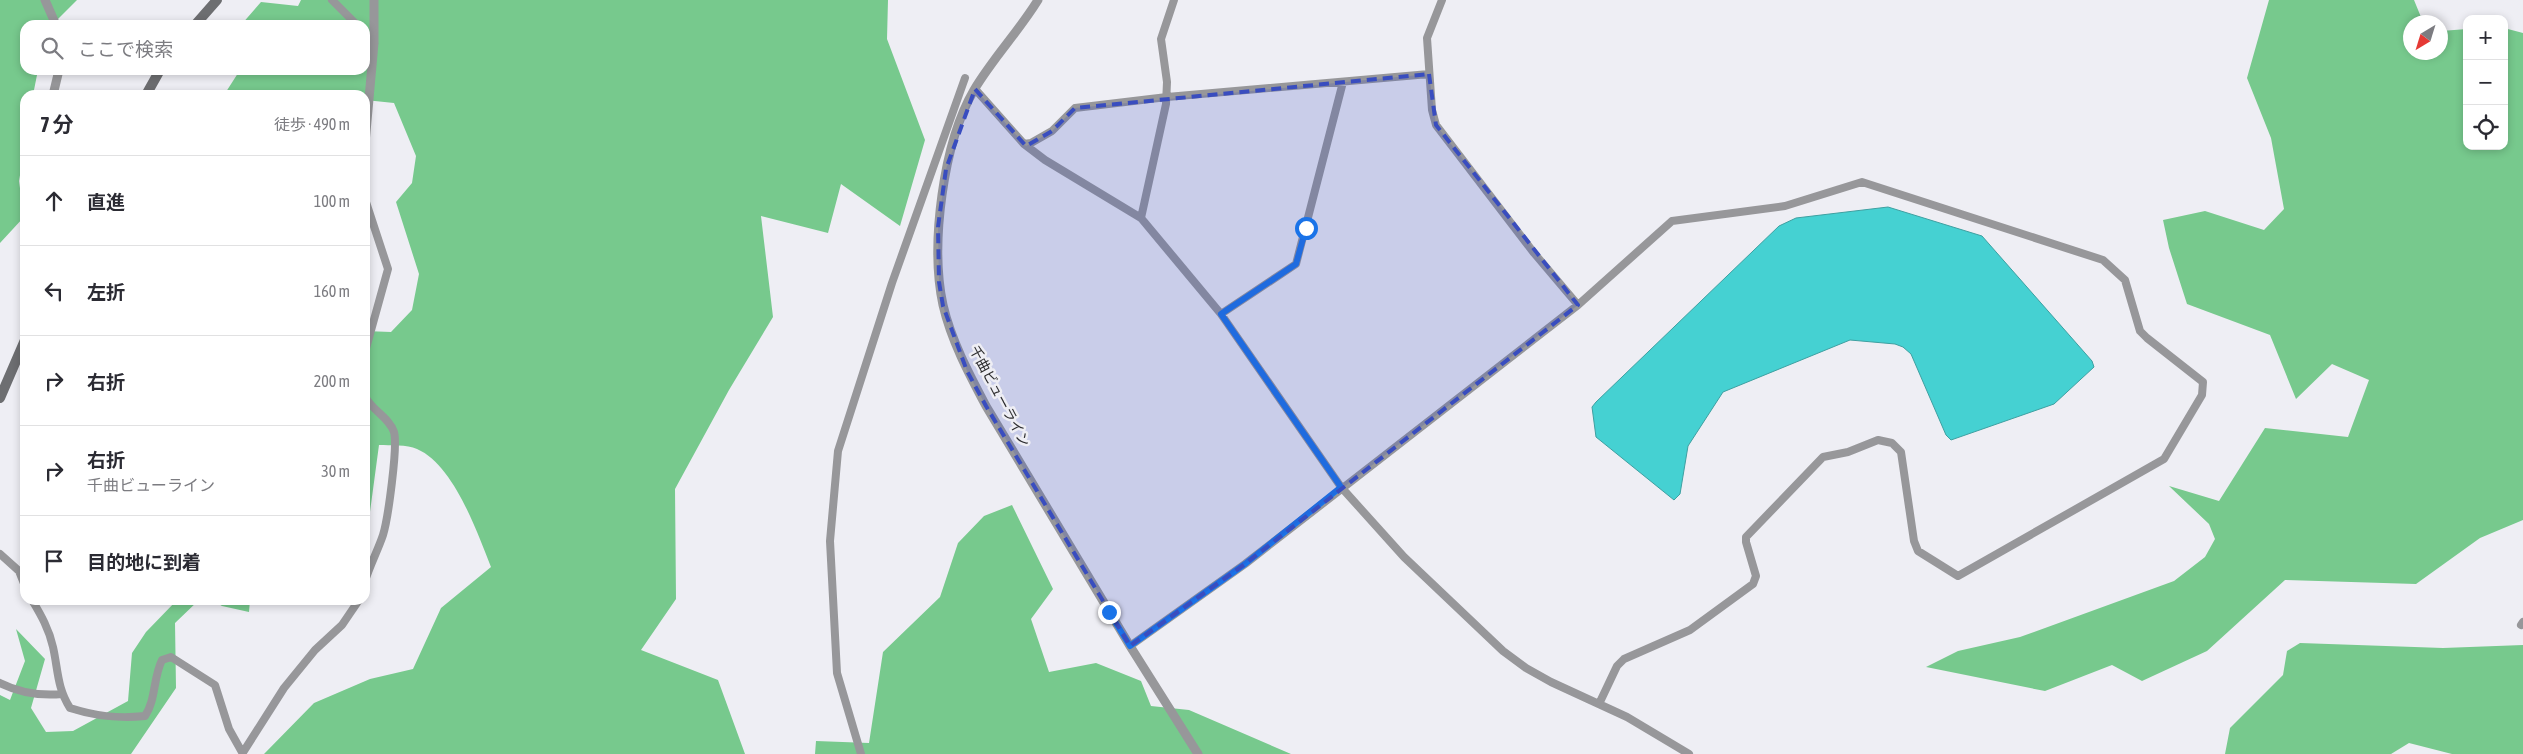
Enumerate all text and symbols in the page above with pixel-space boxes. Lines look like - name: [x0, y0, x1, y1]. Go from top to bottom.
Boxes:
- north arrow: [2403, 15, 2448, 60]
- map controls: [2463, 15, 2508, 150]
- button: +: [2463, 15, 2508, 60]
- search box: [20, 20, 370, 75]
- icon: search: [38, 34, 66, 62]
- text: ここで検索: [78, 38, 173, 60]
- button: −: [2463, 60, 2508, 105]
- button: locate: [2463, 105, 2508, 150]
- text: 7 分: [40, 112, 74, 136]
- text: 徒歩 · 490 m: [274, 115, 350, 133]
- icon: ahead: [40, 187, 68, 215]
- text: 直進: [87, 191, 125, 213]
- text: 100 m: [314, 192, 350, 210]
- route start: [1295, 217, 1318, 240]
- icon: left: [40, 277, 68, 305]
- text: 左折: [87, 281, 125, 303]
- text: 160 m: [314, 282, 350, 300]
- street label: 千曲ビューライン: [967, 343, 1033, 449]
- icon: right: [40, 367, 68, 395]
- text: 右折: [87, 371, 125, 393]
- text: 200 m: [314, 372, 350, 390]
- text: 右折: [87, 449, 125, 471]
- icon: right: [40, 457, 68, 485]
- text: 30 m: [321, 462, 350, 480]
- text: 千曲ビューライン: [87, 476, 215, 494]
- icon: arrive: [40, 547, 68, 575]
- text: 目的地に到着: [87, 551, 201, 573]
- route end: [1098, 601, 1121, 624]

